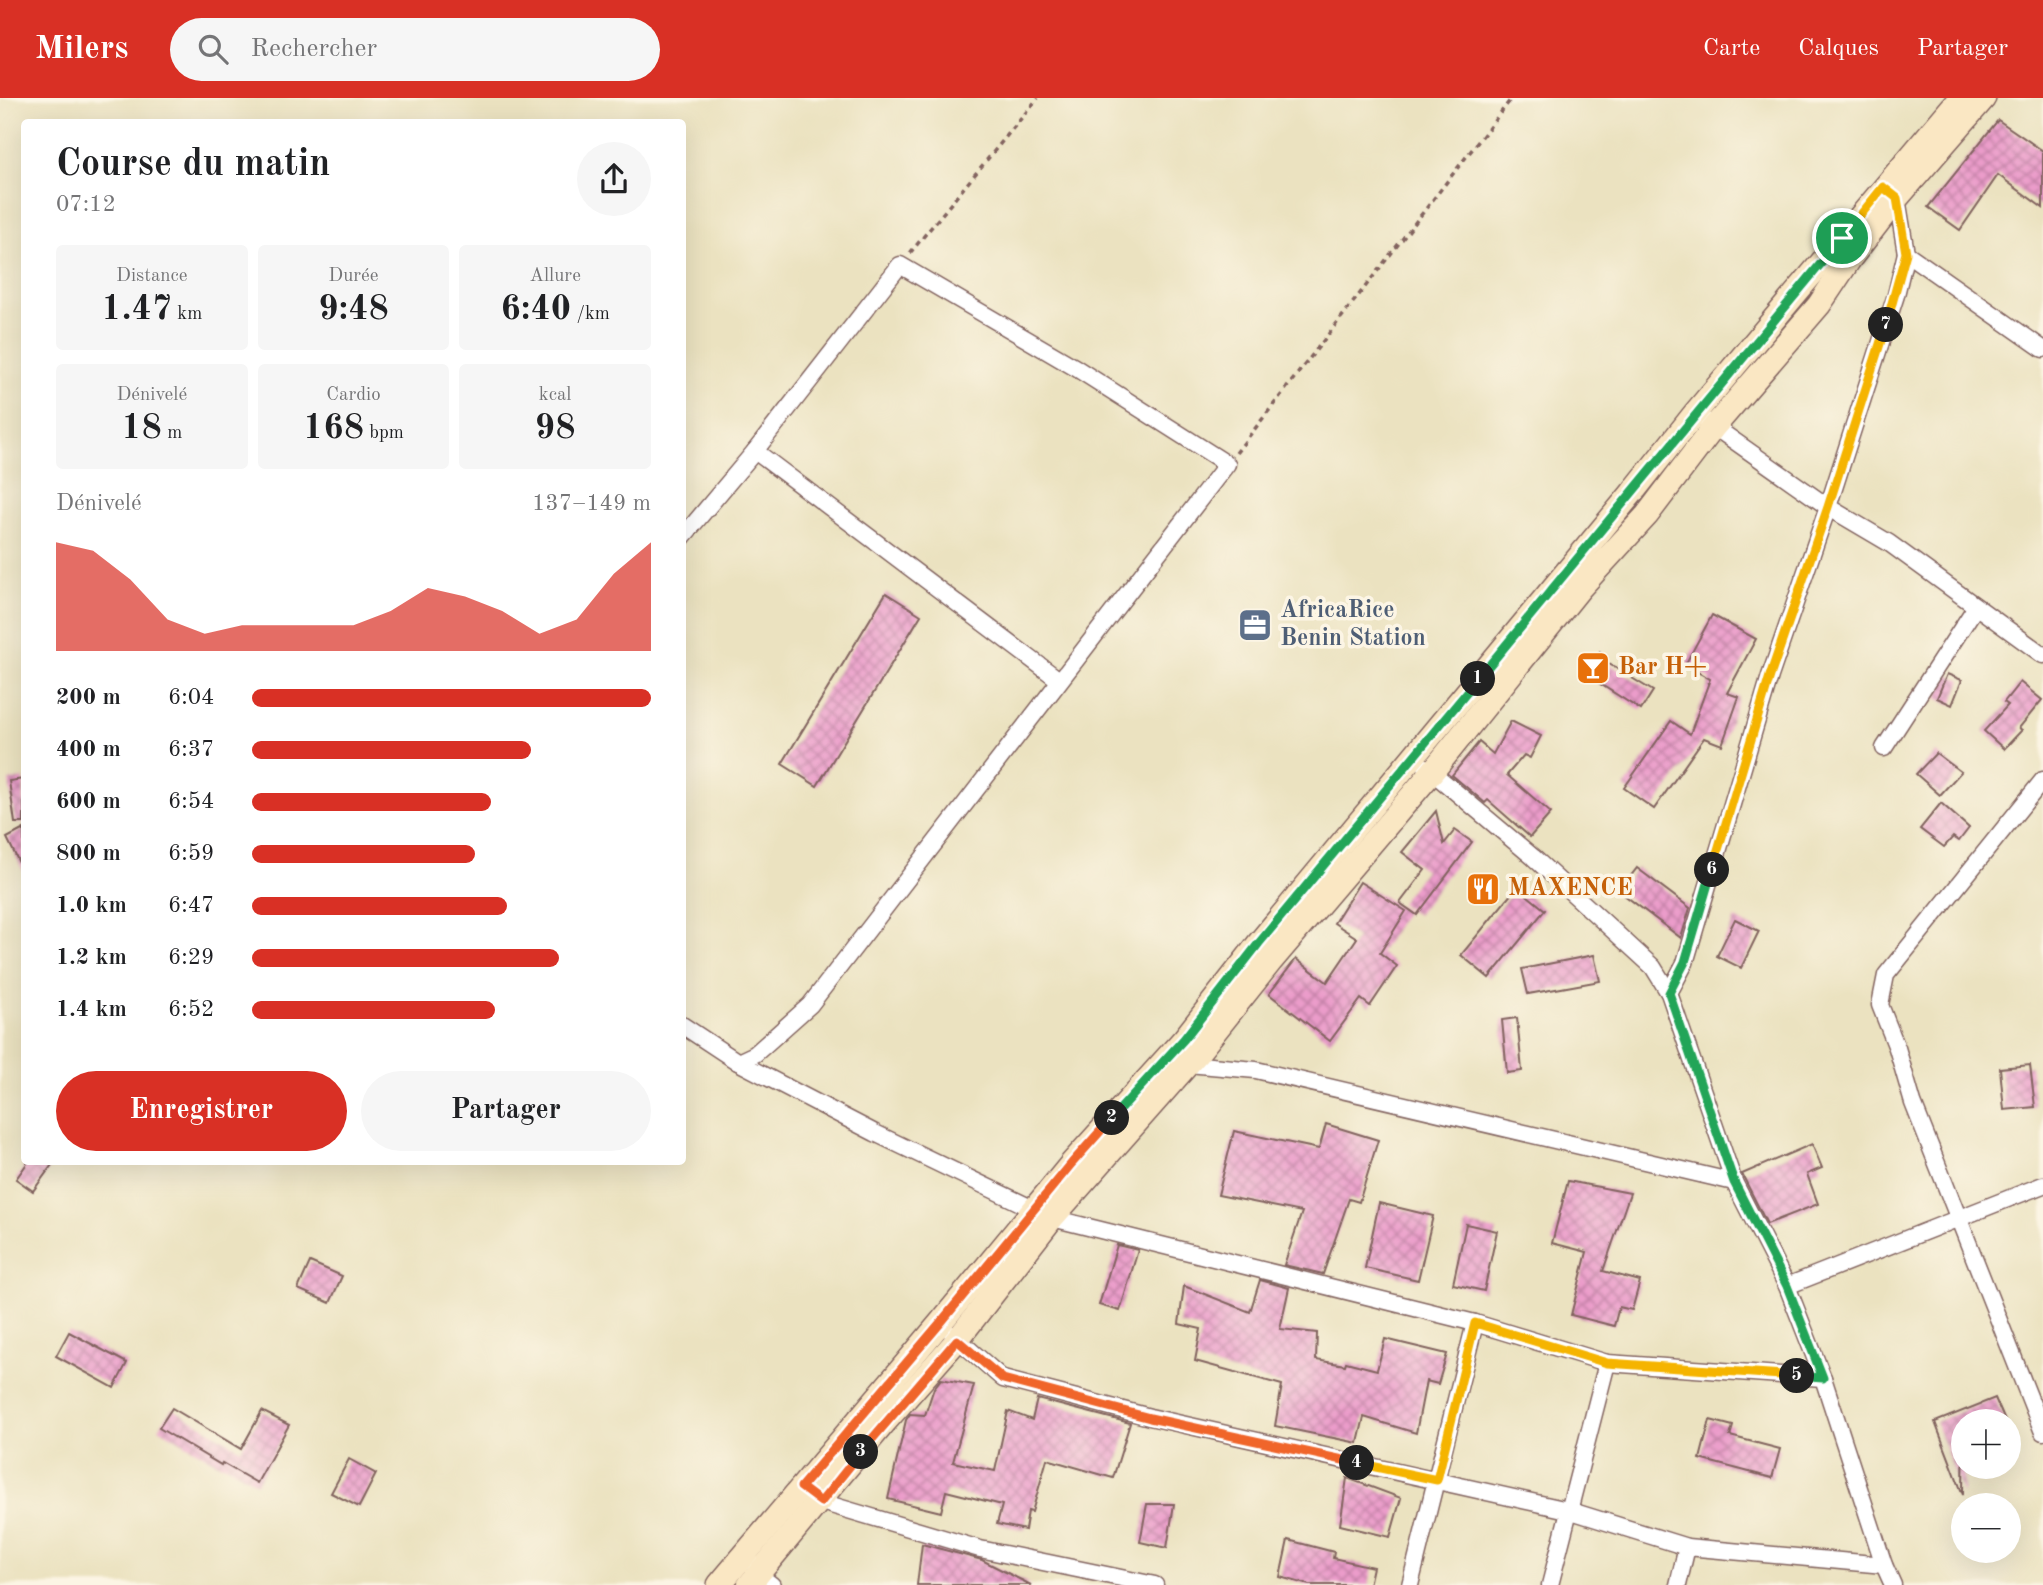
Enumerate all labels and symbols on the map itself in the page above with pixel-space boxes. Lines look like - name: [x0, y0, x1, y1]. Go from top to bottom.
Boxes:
- pin: [1812, 208, 1872, 268]
- pin: 7: [1868, 308, 1904, 342]
- place label: AfricaRice Benin Station: [1280, 599, 1426, 651]
- office icon: AfricaRice Benin Station: [1236, 606, 1274, 644]
- bar icon: Bar H+: [1574, 649, 1612, 687]
- place label: Bar H+: [1618, 656, 1707, 680]
- pin: 1: [1460, 662, 1496, 696]
- pin: 6: [1694, 852, 1730, 888]
- restaurant icon: MAXENCE: [1464, 870, 1502, 908]
- place label: MAXENCE: [1508, 877, 1633, 901]
- pin: 2: [1094, 1100, 1130, 1136]
- pin: 5: [1780, 1358, 1814, 1394]
- pin: 3: [844, 1434, 878, 1470]
- pin: 4: [1340, 1446, 1374, 1480]

